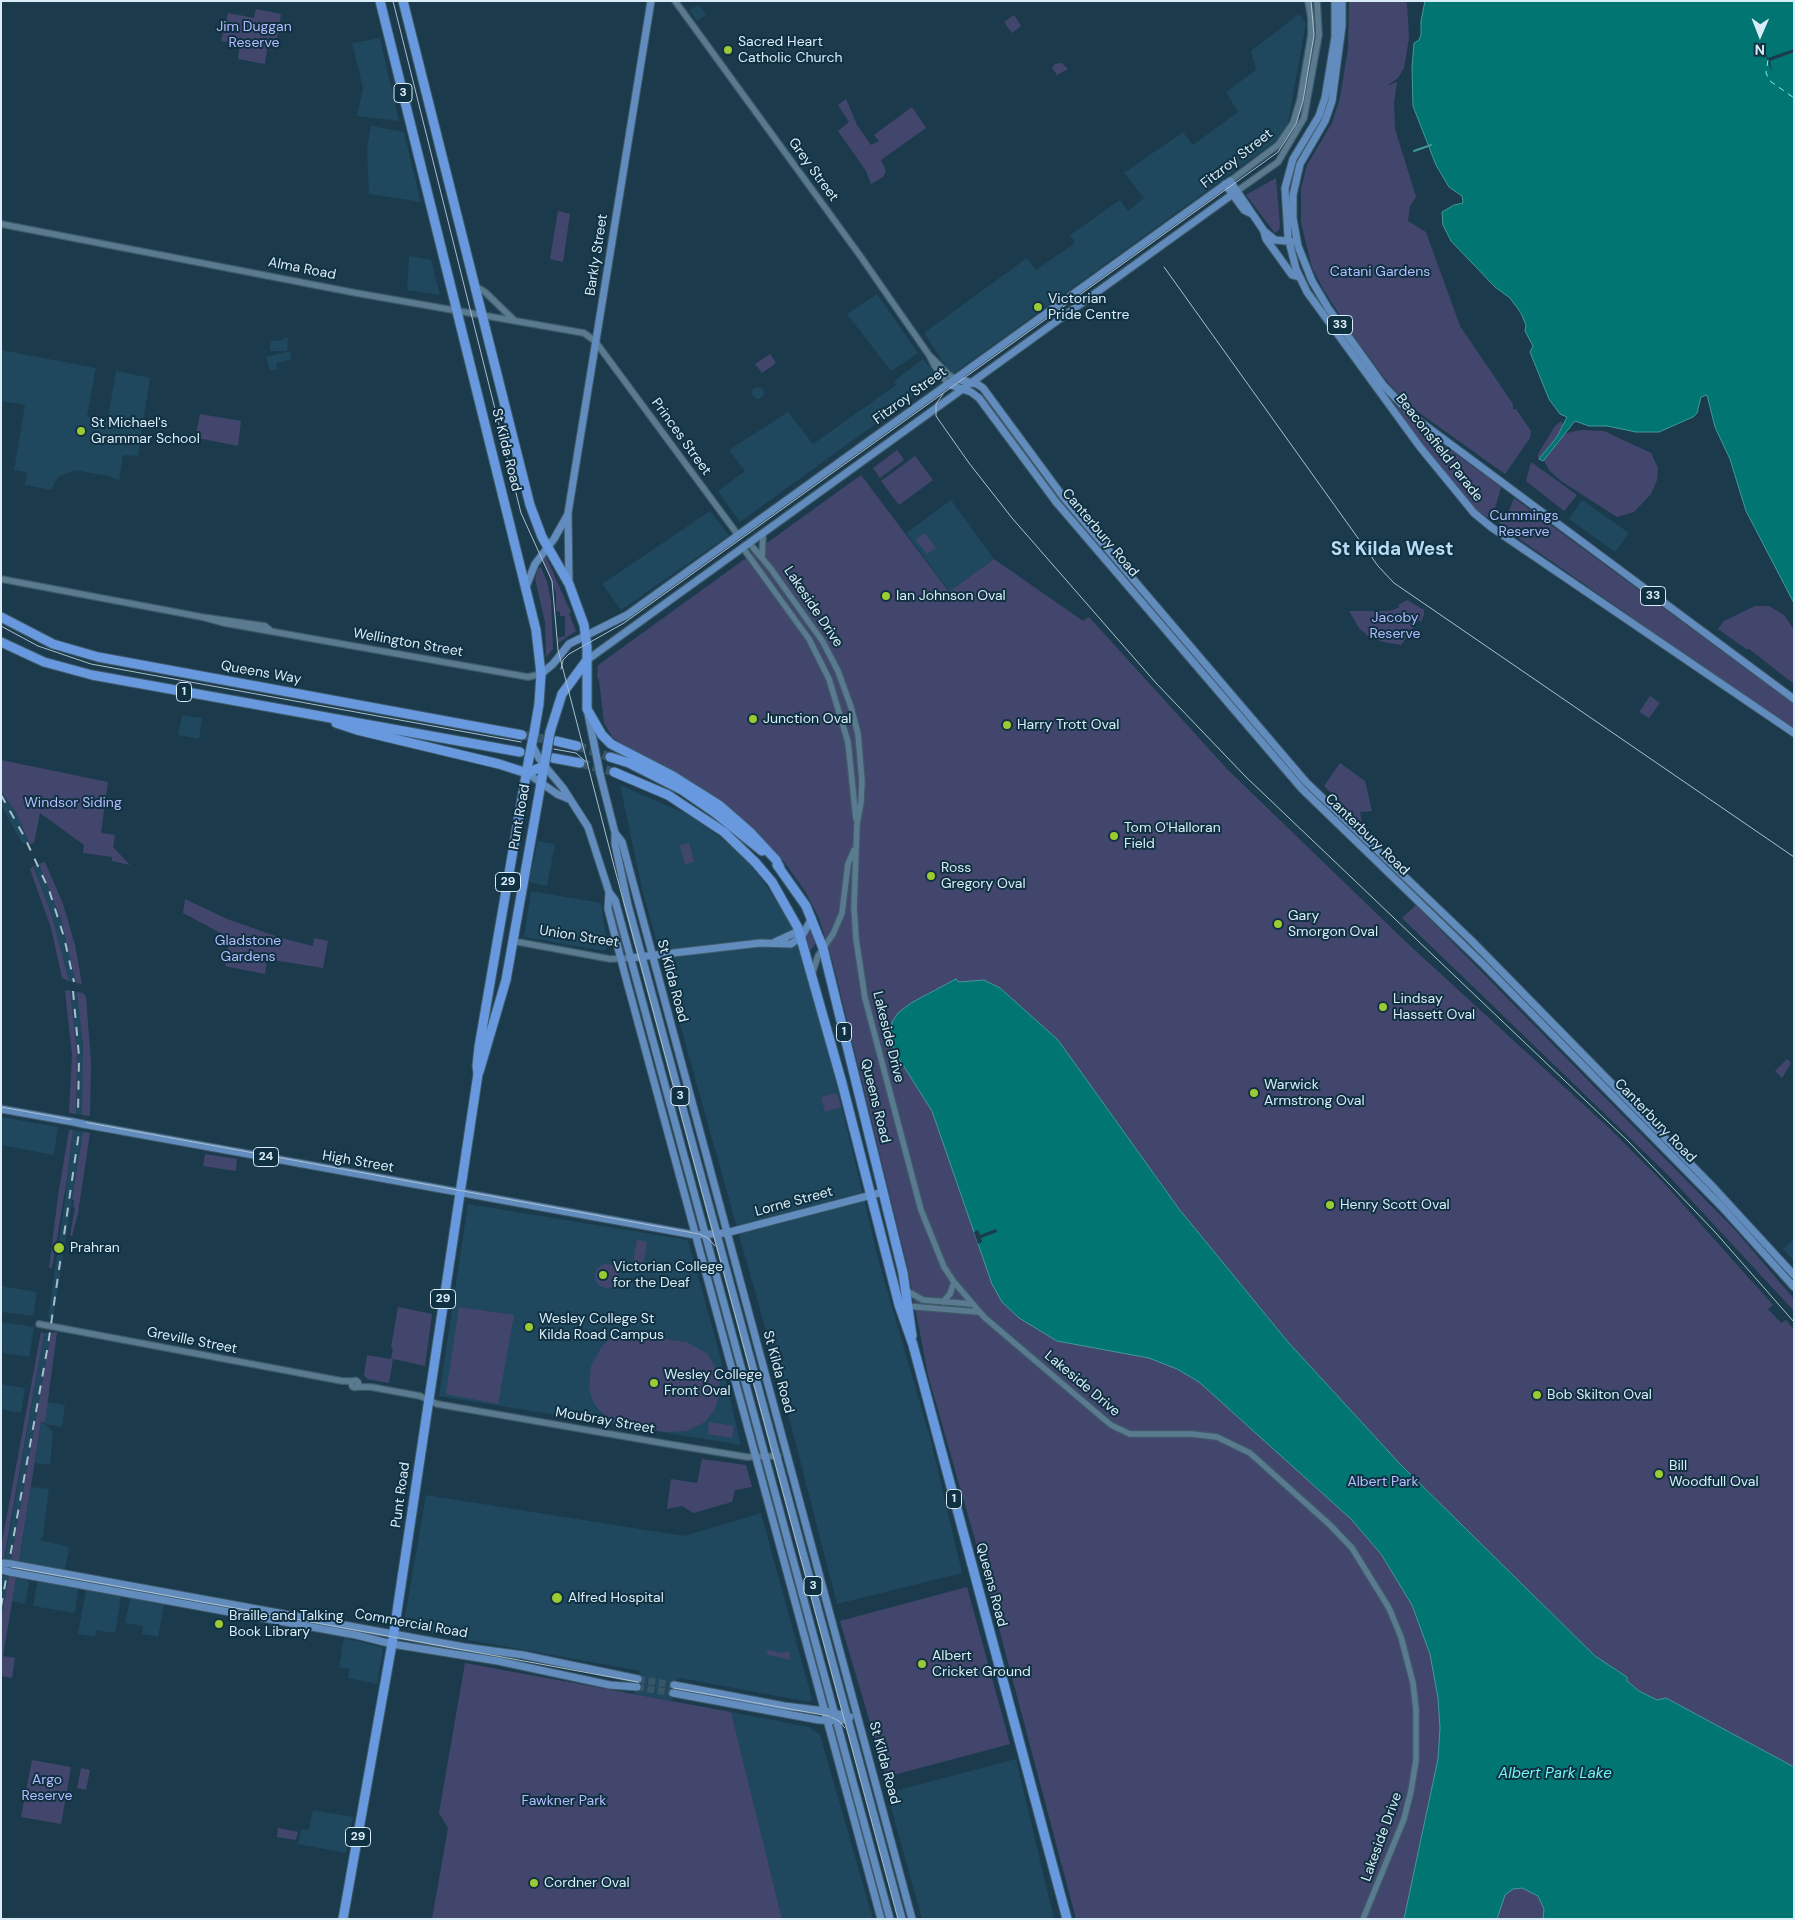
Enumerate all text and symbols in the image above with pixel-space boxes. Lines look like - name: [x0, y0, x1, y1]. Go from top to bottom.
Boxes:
- north arrow: [1735, 10, 1785, 60]
- park label: Jim Duggan Reserve: [216, 19, 292, 52]
- place label: Sacred Heart Catholic Church: [738, 34, 843, 66]
- text: N: [1754, 41, 1765, 59]
- marker: Sacred Heart Catholic Church: [722, 44, 734, 56]
- road number: 3: [394, 84, 412, 102]
- street label: Fitzroy Street: [1198, 126, 1276, 192]
- street label: Grey Street: [784, 135, 842, 205]
- street label: Barkly Street: [582, 213, 612, 297]
- street label: Alma Road: [267, 254, 337, 284]
- park label: Catani Gardens: [1330, 264, 1430, 280]
- place label: Victorian Pride Centre: [1048, 291, 1129, 324]
- marker: Victorian Pride Centre: [1032, 301, 1044, 313]
- road number: 33: [1328, 316, 1352, 334]
- street label: Fitzroy Street: [870, 364, 950, 428]
- street label: Beaconsfield Parade: [1392, 391, 1486, 505]
- street label: Princes Street: [647, 395, 715, 479]
- street label: St Kilda Road: [488, 407, 524, 493]
- place label: St Michael's Grammar School: [91, 415, 200, 448]
- marker: St Michael's Grammar School: [75, 425, 87, 437]
- street label: Canterbury Road: [1058, 485, 1142, 581]
- park label: Cummings Reserve: [1489, 508, 1559, 540]
- district label: St Kilda West: [1331, 539, 1453, 561]
- street label: Lakeside Drive: [780, 564, 846, 650]
- road number: 33: [1640, 586, 1666, 606]
- place label: Ian Johnson Oval: [896, 588, 1006, 604]
- marker: Ian Johnson Oval: [880, 590, 892, 602]
- park label: Jacoby Reserve: [1370, 610, 1420, 642]
- street label: Wellington Street: [352, 625, 464, 661]
- street label: Queens Way: [219, 658, 303, 688]
- road number: 1: [176, 682, 192, 702]
- place label: Junction Oval: [763, 711, 851, 727]
- marker: Junction Oval: [747, 713, 759, 725]
- place label: Harry Trott Oval: [1017, 717, 1119, 733]
- marker: Harry Trott Oval: [1001, 719, 1013, 731]
- street label: Punt Road: [506, 783, 534, 851]
- street label: Canterbury Road: [1322, 791, 1412, 879]
- park label: Windsor Siding: [24, 795, 122, 811]
- place label: Tom O'Halloran Field: [1124, 820, 1221, 852]
- marker: Tom O'Halloran Field: [1108, 830, 1120, 842]
- place label: Ross Gregory Oval: [941, 860, 1026, 892]
- marker: Ross Gregory Oval: [925, 870, 937, 882]
- road number: 29: [496, 872, 520, 892]
- place label: Gary Smorgon Oval: [1288, 908, 1378, 940]
- marker: Gary Smorgon Oval: [1272, 918, 1284, 930]
- street label: Union Street: [538, 922, 620, 952]
- park label: Gladstone Gardens: [215, 933, 281, 966]
- street label: St Kilda Road: [653, 938, 691, 1024]
- street label: Lakeside Drive: [869, 990, 907, 1084]
- place label: Lindsay Hassett Oval: [1393, 991, 1475, 1024]
- marker: Lindsay Hassett Oval: [1377, 1001, 1389, 1013]
- road number: 1: [836, 1022, 852, 1042]
- street label: Queens Road: [856, 1057, 894, 1145]
- street label: Canterbury Road: [1611, 1076, 1699, 1166]
- place label: Warwick Armstrong Oval: [1264, 1077, 1365, 1110]
- road number: 3: [671, 1086, 689, 1106]
- marker: Warwick Armstrong Oval: [1248, 1087, 1260, 1099]
- street label: High Street: [321, 1147, 395, 1177]
- road number: 24: [254, 1148, 278, 1166]
- street label: Lorne Street: [753, 1184, 835, 1220]
- place label: Henry Scott Oval: [1340, 1197, 1450, 1213]
- marker: Henry Scott Oval: [1324, 1199, 1336, 1211]
- place label: Prahran: [70, 1240, 120, 1256]
- marker: Prahran: [52, 1241, 66, 1255]
- place label: Victorian College for the Deaf: [613, 1259, 723, 1292]
- marker: Victorian College for the Deaf: [597, 1269, 609, 1281]
- road number: 29: [430, 1290, 456, 1308]
- place label: Wesley College St Kilda Road Campus: [539, 1311, 664, 1344]
- marker: Wesley College St Kilda Road Campus: [523, 1321, 535, 1333]
- street label: Greville Street: [145, 1324, 239, 1358]
- street label: St Kilda Road: [759, 1329, 797, 1415]
- street label: Lakeside Drive: [1041, 1348, 1123, 1420]
- place label: Wesley College Front Oval: [664, 1367, 762, 1400]
- marker: Wesley College Front Oval: [648, 1377, 660, 1389]
- place label: Bob Skilton Oval: [1547, 1387, 1652, 1403]
- marker: Bob Skilton Oval: [1531, 1389, 1543, 1401]
- street label: Moubray Street: [554, 1404, 656, 1438]
- place label: Bill Woodfull Oval: [1669, 1458, 1759, 1490]
- street label: Punt Road: [388, 1461, 414, 1529]
- marker: Bill Woodfull Oval: [1653, 1468, 1665, 1480]
- park label: Albert Park: [1347, 1474, 1419, 1490]
- road number: 1: [946, 1490, 962, 1508]
- street label: Queens Road: [972, 1541, 1010, 1629]
- road number: 3: [804, 1576, 822, 1595]
- place label: Alfred Hospital: [568, 1590, 664, 1606]
- marker: Alfred Hospital: [550, 1591, 564, 1605]
- street label: Commercial Road: [353, 1606, 469, 1642]
- place label: Braille and Talking Book Library: [229, 1608, 343, 1640]
- marker: Braille and Talking Book Library: [213, 1618, 225, 1630]
- place label: Albert Cricket Ground: [932, 1648, 1031, 1680]
- marker: Albert Cricket Ground: [916, 1658, 928, 1670]
- street label: St Kilda Road: [865, 1720, 903, 1806]
- water label: Albert Park Lake: [1498, 1765, 1612, 1783]
- park label: Argo Reserve: [22, 1772, 72, 1804]
- street label: Lakeside Drive: [1358, 1790, 1406, 1884]
- park label: Fawkner Park: [522, 1793, 606, 1809]
- road number: 29: [346, 1828, 370, 1846]
- place label: Cordner Oval: [544, 1875, 630, 1891]
- marker: Cordner Oval: [528, 1877, 540, 1889]

